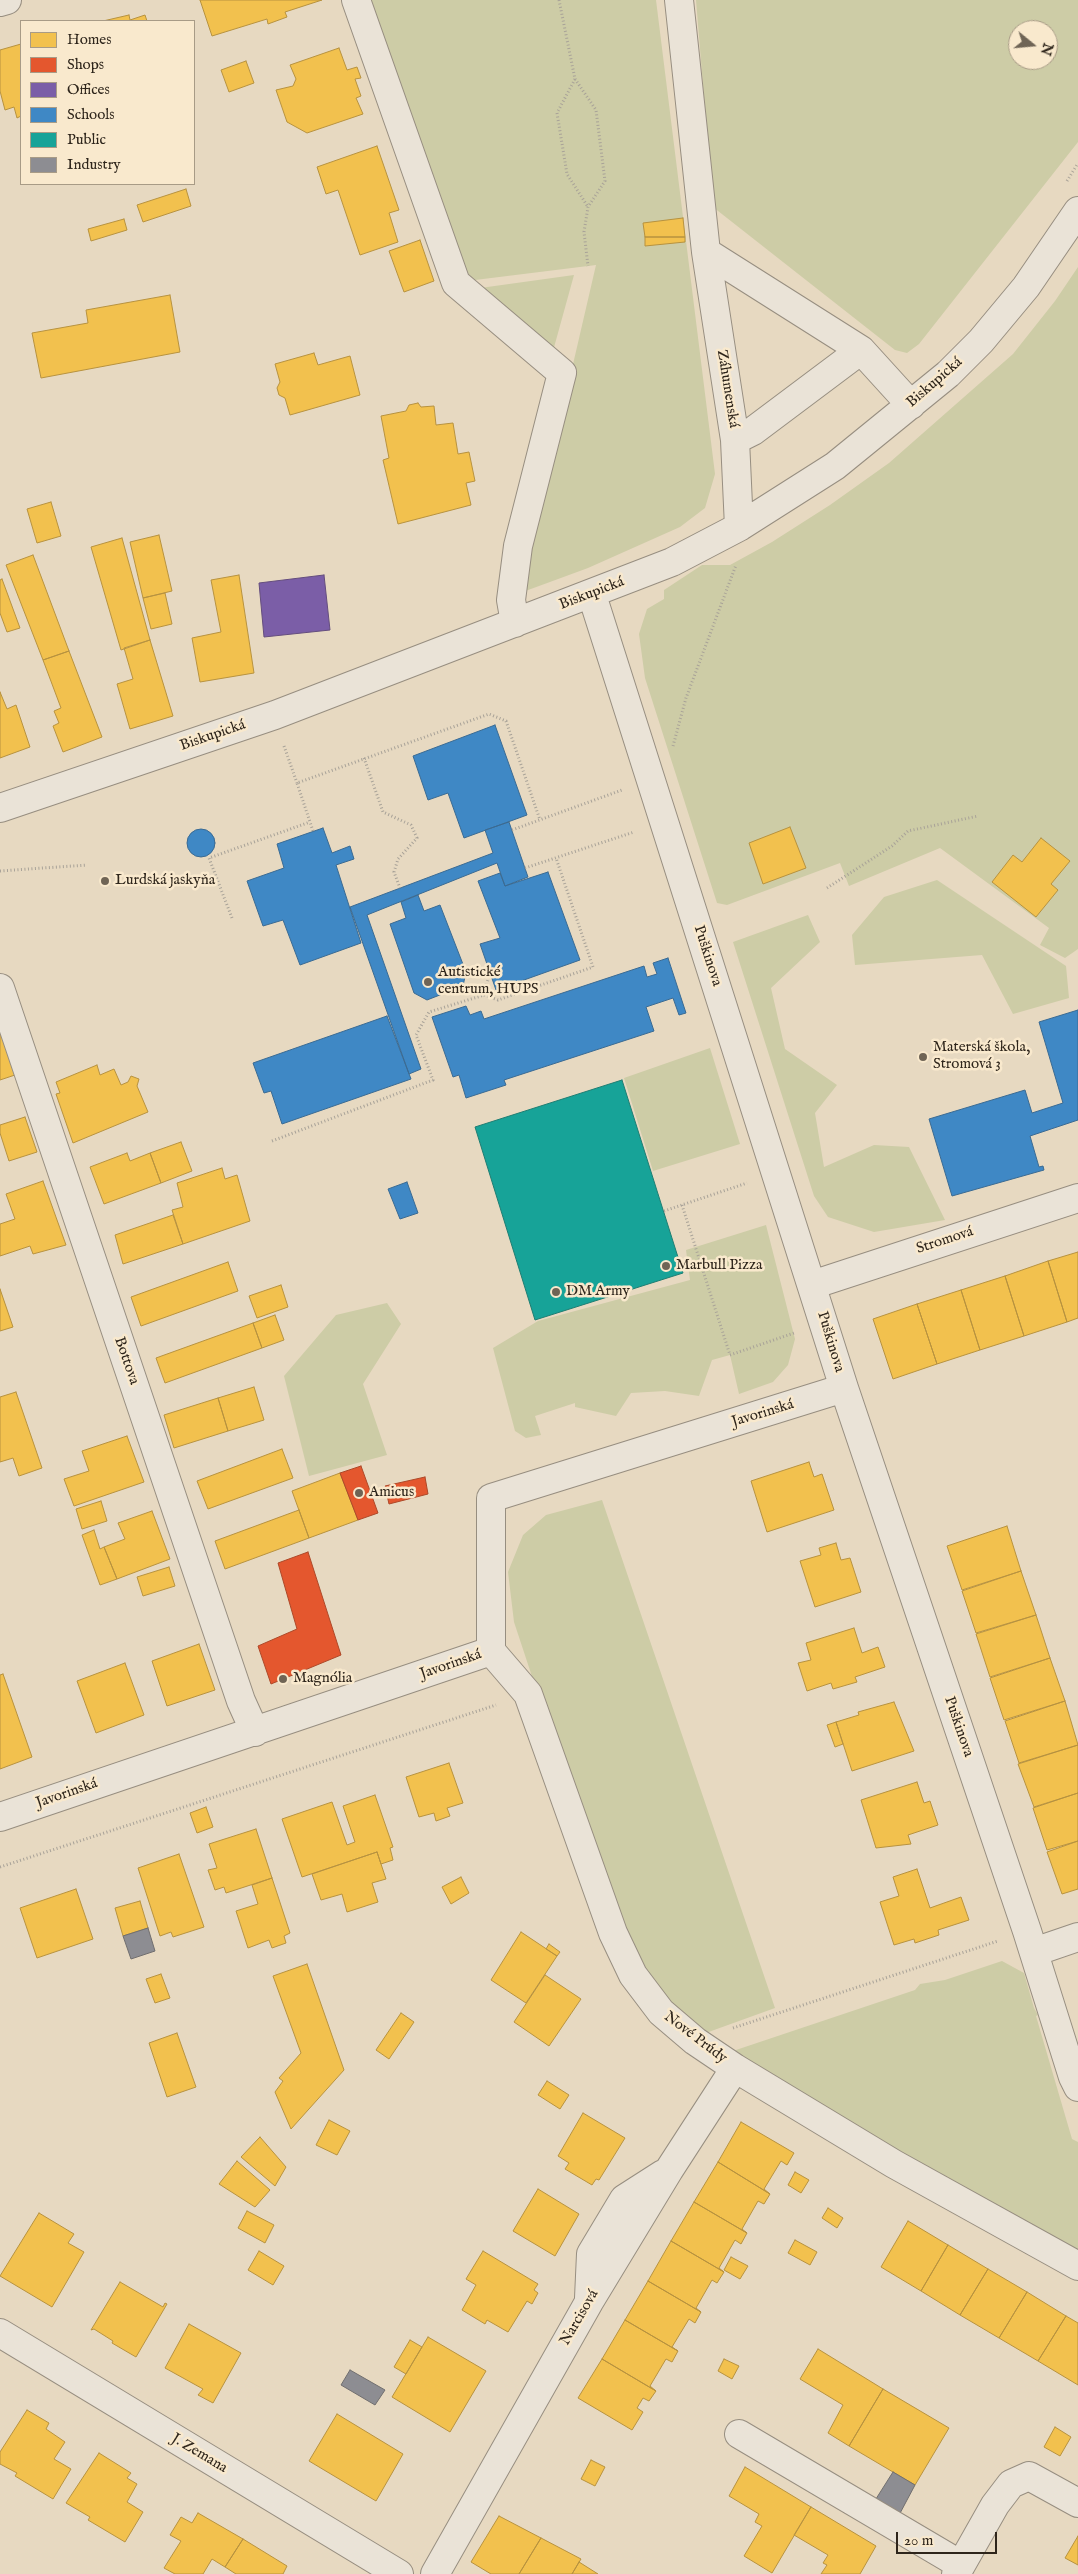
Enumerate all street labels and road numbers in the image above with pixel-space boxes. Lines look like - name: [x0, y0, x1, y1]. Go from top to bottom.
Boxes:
- street label: Záhumenská: [712, 349, 742, 429]
- street label: Biskupická: [903, 354, 967, 412]
- street label: Biskupická: [557, 573, 627, 615]
- street label: Biskupická: [178, 716, 248, 756]
- street label: Puškinova: [689, 923, 725, 989]
- street label: Stromová: [914, 1223, 976, 1259]
- street label: Puškinova: [812, 1309, 848, 1375]
- street label: Bottova: [109, 1335, 143, 1387]
- street label: Javorinská: [730, 1396, 796, 1432]
- street label: Javorinská: [418, 1646, 484, 1684]
- street label: Puškinova: [939, 1694, 977, 1760]
- street label: Javorinská: [34, 1775, 100, 1813]
- street label: Nové Prúdy: [660, 2008, 730, 2068]
- street label: Narcisová: [557, 2287, 603, 2349]
- street label: J. Zemana: [168, 2430, 230, 2478]

